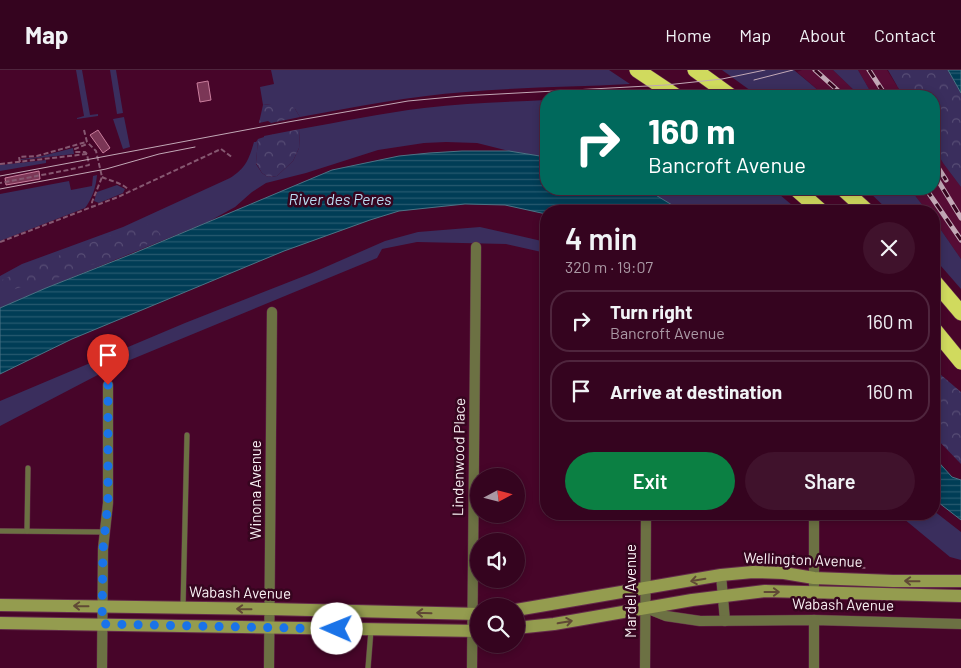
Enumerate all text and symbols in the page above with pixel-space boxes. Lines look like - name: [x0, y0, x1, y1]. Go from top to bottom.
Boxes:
- text: Map: [25, 20, 68, 49]
- text: Home: [665, 24, 711, 46]
- text: Map: [739, 24, 771, 46]
- text: About: [799, 24, 846, 46]
- text: Contact: [874, 24, 936, 46]
- text: 160 m: [648, 109, 735, 151]
- icon: right: [565, 110, 630, 175]
- text: Bancroft Avenue: [648, 151, 806, 177]
- water label: River des Peres: [288, 189, 392, 208]
- text: 4 min: [565, 220, 637, 256]
- button: close: [863, 222, 915, 274]
- text: 320 m · 19:07: [565, 257, 653, 276]
- text: Turn right: [610, 300, 692, 323]
- icon: right: [567, 307, 595, 335]
- text: 160 m: [866, 310, 913, 333]
- text: Bancroft Avenue: [610, 323, 725, 342]
- pin: [87, 334, 129, 385]
- icon: arrive: [94, 341, 122, 369]
- icon: arrive: [567, 377, 595, 405]
- text: Arrive at destination: [610, 380, 782, 403]
- text: 160 m: [866, 380, 913, 403]
- street label: Lindenwood Place: [448, 398, 468, 516]
- street label: Winona Avenue: [246, 440, 264, 540]
- button: Exit: [565, 452, 735, 510]
- button: Share: [745, 452, 915, 510]
- north arrow: [470, 468, 525, 522]
- map controls: [470, 468, 525, 653]
- button: sound: [470, 533, 525, 588]
- street label: Mardel Avenue: [621, 544, 639, 638]
- street label: Wellington Avenue: [743, 548, 863, 570]
- one-way arrow: [691, 575, 707, 585]
- one-way arrow: [905, 576, 921, 586]
- street label: Wabash Avenue: [189, 582, 291, 602]
- one-way arrow: [763, 587, 779, 597]
- street label: Wabash Avenue: [792, 594, 894, 614]
- button: search: [470, 598, 525, 653]
- one-way arrow: [73, 601, 90, 611]
- position arrow: [310, 602, 362, 654]
- one-way arrow: [236, 604, 252, 614]
- one-way arrow: [416, 609, 432, 618]
- one-way arrow: [556, 617, 572, 627]

